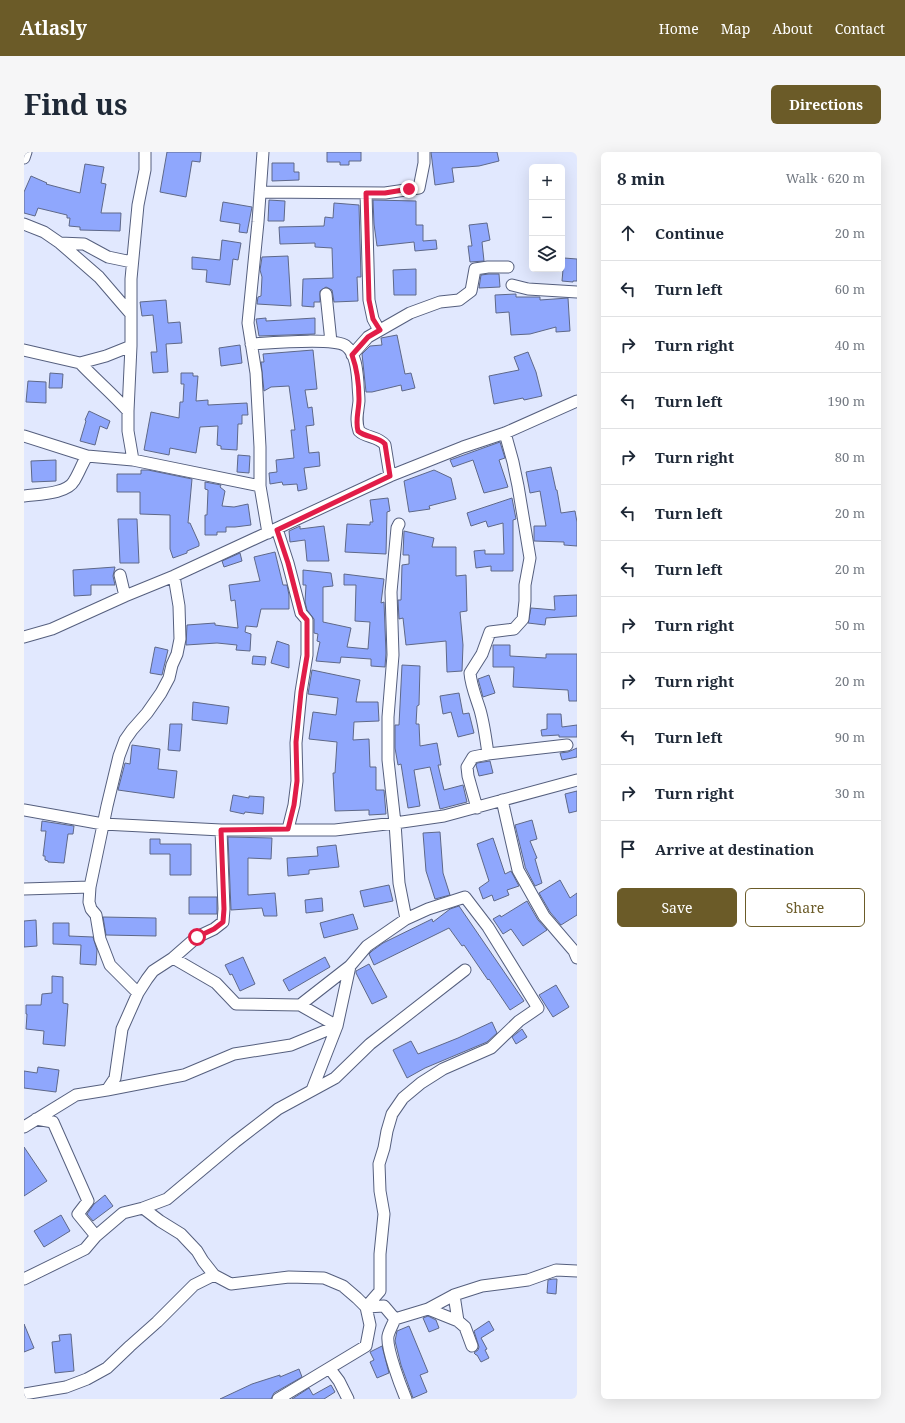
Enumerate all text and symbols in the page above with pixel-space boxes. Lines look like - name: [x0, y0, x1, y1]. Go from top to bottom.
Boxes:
- text: Atlasly: [20, 15, 87, 41]
- text: Home: [659, 19, 699, 38]
- text: Map: [721, 19, 750, 38]
- text: About: [772, 19, 813, 38]
- text: Contact: [835, 19, 885, 38]
- text: Find us: [24, 85, 128, 123]
- button: Directions: [771, 85, 881, 124]
- map controls: [529, 164, 565, 272]
- button: +: [529, 164, 565, 200]
- text: 8 min: [617, 167, 665, 190]
- text: Walk · 620 m: [786, 169, 865, 187]
- route end: [400, 180, 418, 198]
- button: −: [529, 200, 565, 236]
- icon: ahead: [617, 222, 639, 244]
- text: Continue: [655, 223, 724, 243]
- text: 20 m: [835, 224, 865, 242]
- button: layers: [529, 236, 565, 272]
- icon: left: [617, 278, 639, 300]
- text: Turn left: [655, 279, 723, 299]
- text: 60 m: [835, 280, 865, 298]
- icon: right: [617, 334, 639, 356]
- text: Turn right: [655, 335, 734, 355]
- text: 40 m: [835, 336, 865, 354]
- icon: left: [617, 390, 639, 412]
- text: Turn left: [655, 391, 723, 411]
- text: 190 m: [828, 392, 865, 410]
- icon: right: [617, 446, 639, 468]
- text: Turn right: [655, 447, 734, 467]
- text: 80 m: [835, 448, 865, 466]
- icon: left: [617, 502, 639, 524]
- text: Turn left: [655, 503, 723, 523]
- text: 20 m: [835, 504, 865, 522]
- icon: left: [617, 558, 639, 580]
- text: Turn left: [655, 559, 723, 579]
- text: 20 m: [835, 560, 865, 578]
- icon: right: [617, 614, 639, 636]
- text: Turn right: [655, 615, 734, 635]
- text: 50 m: [835, 616, 865, 634]
- icon: right: [617, 670, 639, 692]
- text: Turn right: [655, 671, 734, 691]
- text: 20 m: [835, 672, 865, 690]
- icon: left: [617, 726, 639, 748]
- text: Turn left: [655, 727, 723, 747]
- text: 90 m: [835, 728, 865, 746]
- icon: right: [617, 782, 639, 804]
- text: Turn right: [655, 783, 734, 803]
- text: 30 m: [835, 784, 865, 802]
- icon: arrive: [617, 838, 639, 860]
- text: Arrive at destination: [655, 839, 814, 859]
- button: Save: [617, 888, 737, 927]
- button: Share: [745, 888, 865, 927]
- route start: [188, 928, 206, 946]

